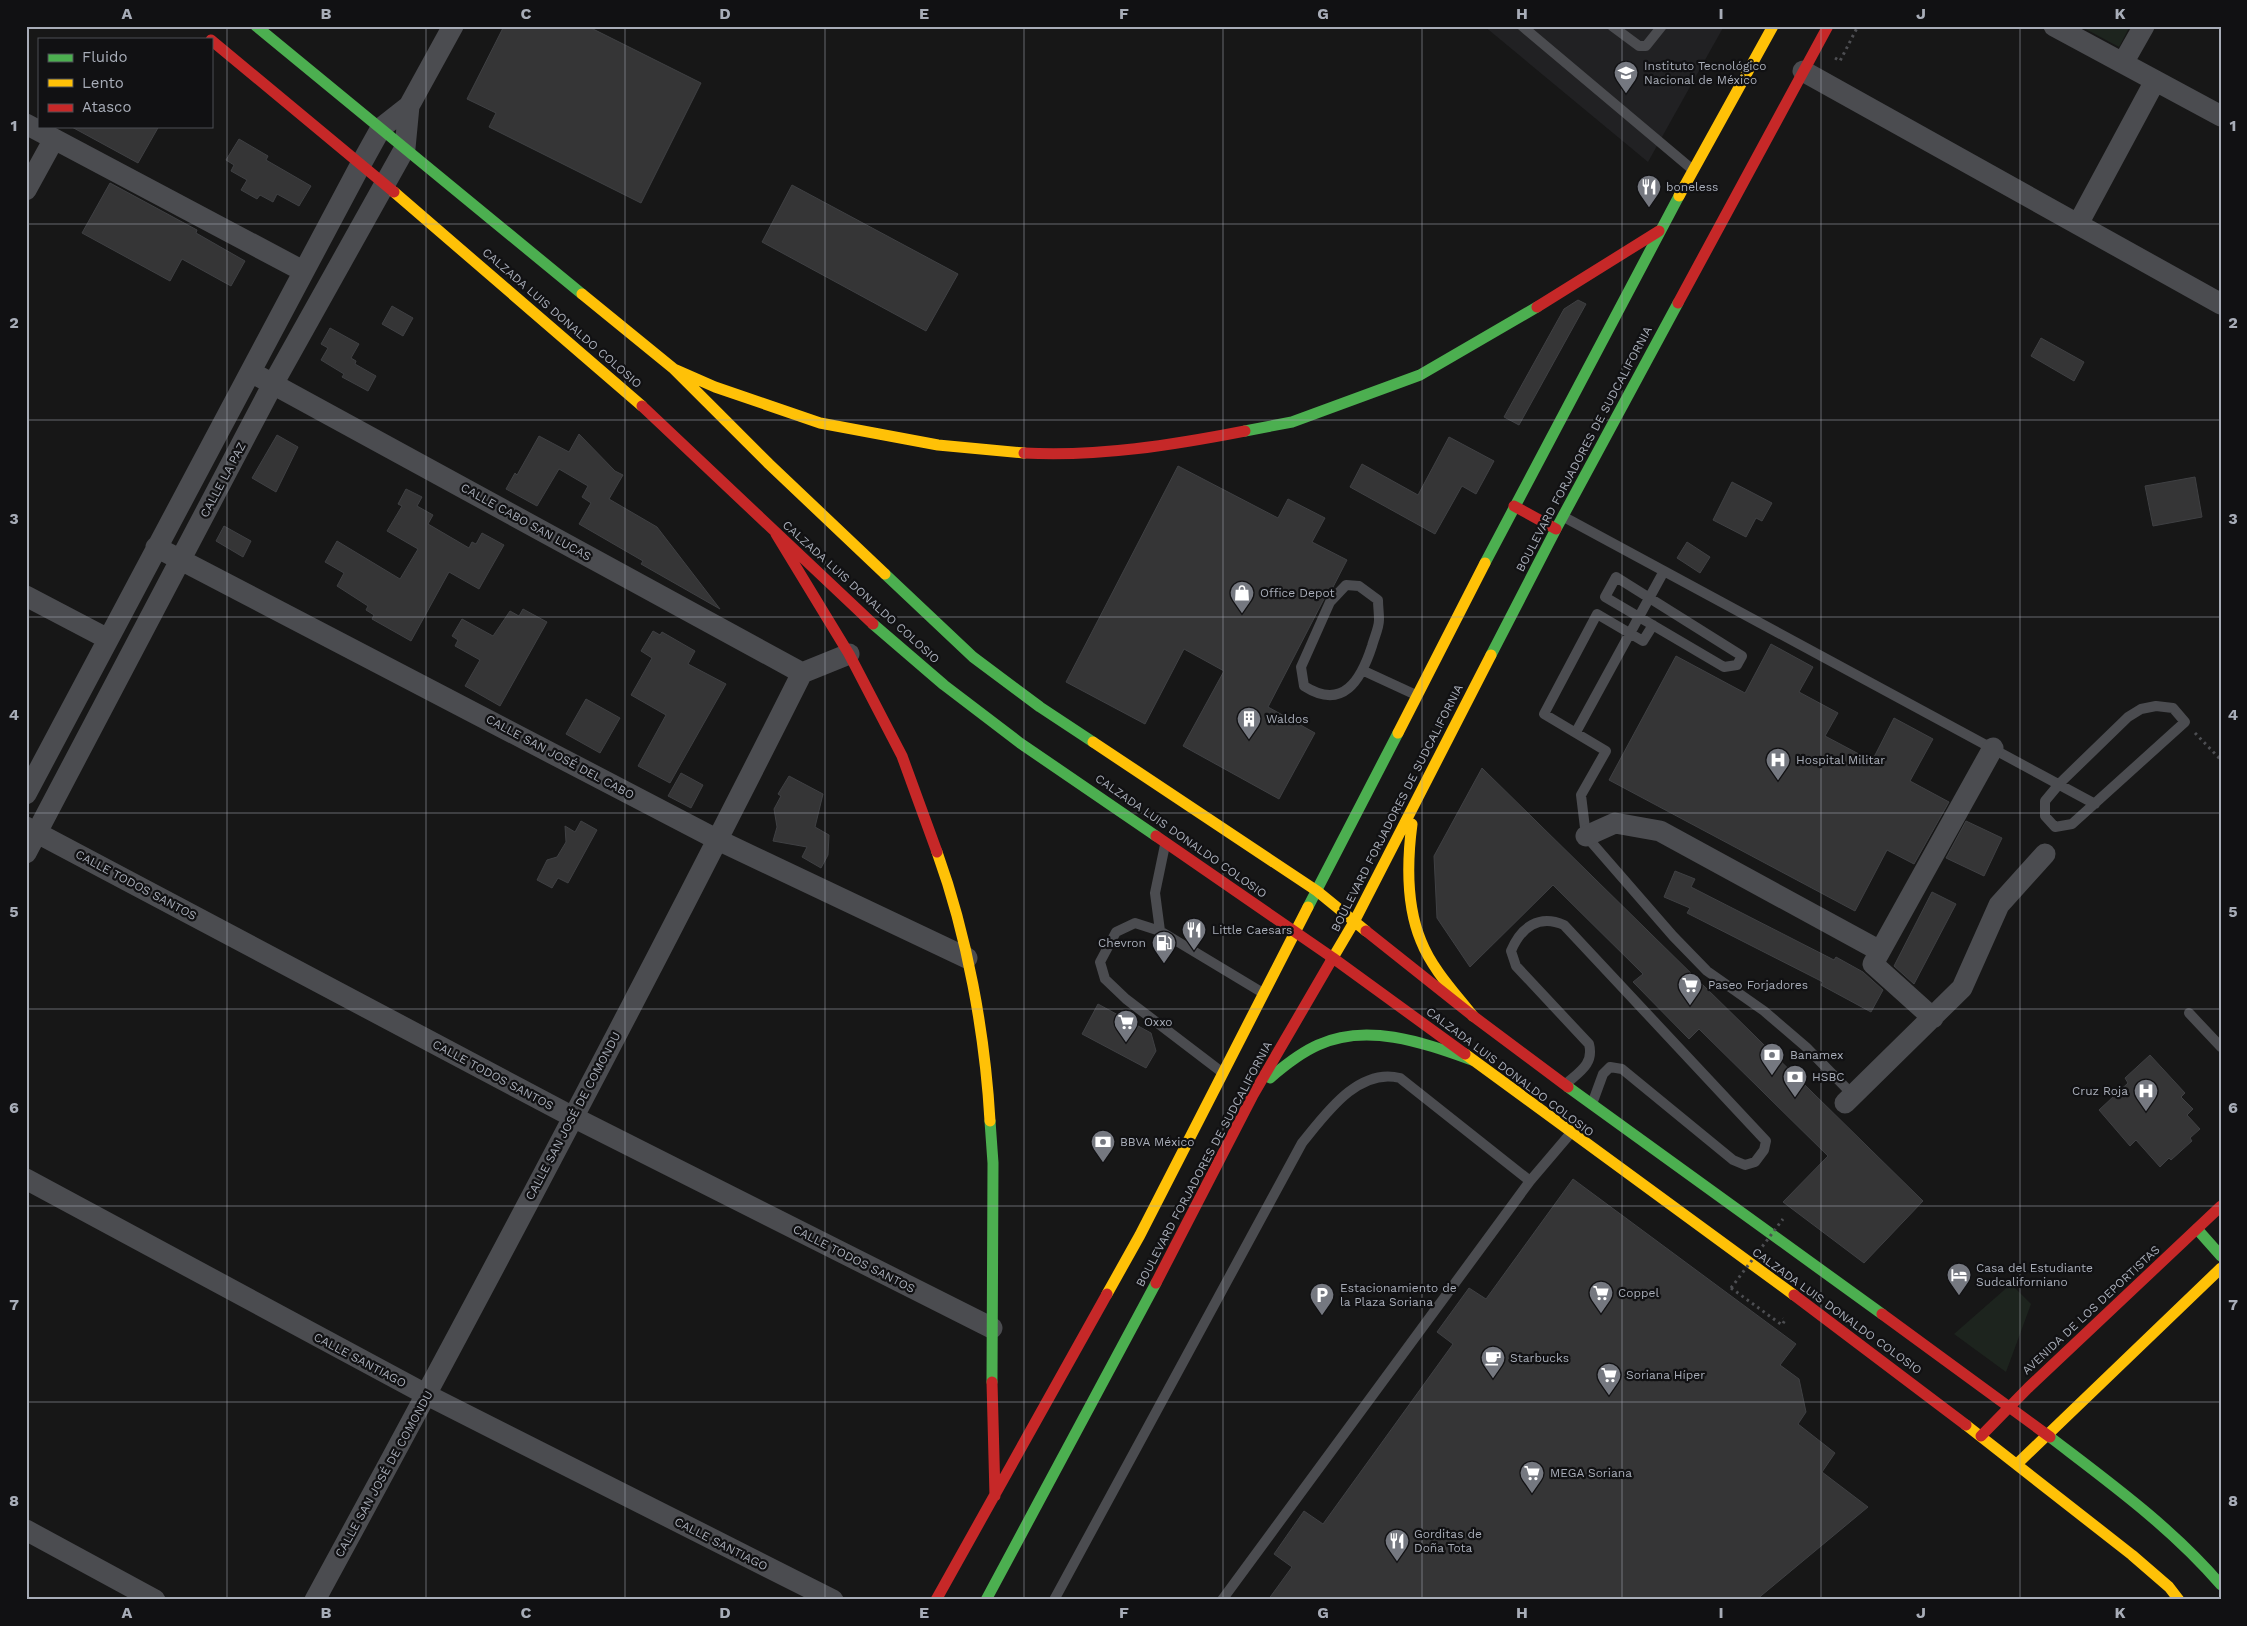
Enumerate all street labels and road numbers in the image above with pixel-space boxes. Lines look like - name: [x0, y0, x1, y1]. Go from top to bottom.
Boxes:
- street label: CALZADA LUIS DONALDO COLOSIO: [480, 245, 644, 391]
- street label: BOULEVARD FORJADORES DE SUDCALIFORNIA: [1513, 324, 1655, 574]
- street label: CALLE LA PAZ: [197, 440, 249, 520]
- street label: CALLE CABO SAN LUCAS: [458, 480, 594, 564]
- street label: CALZADA LUIS DONALDO COLOSIO: [780, 518, 942, 666]
- street label: BOULEVARD FORJADORES DE SUDCALIFORNIA: [1328, 682, 1466, 934]
- street label: CALLE SAN JOSÉ DEL CABO: [484, 712, 636, 802]
- street label: CALZADA LUIS DONALDO COLOSIO: [1093, 771, 1269, 901]
- street label: CALLE TODOS SANTOS: [73, 847, 199, 923]
- street label: CALZADA LUIS DONALDO COLOSIO: [1423, 1004, 1597, 1140]
- street label: CALLE SAN JOSÉ DE COMONDU: [523, 1030, 623, 1202]
- street label: CALLE TODOS SANTOS: [430, 1037, 556, 1113]
- street label: BOULEVARD FORJADORES DE SUDCALIFORNIA: [1133, 1039, 1275, 1289]
- street label: CALLE TODOS SANTOS: [791, 1222, 917, 1296]
- street label: AVENIDA DE LOS DEPORTISTAS: [2019, 1242, 2163, 1378]
- street label: CALZADA LUIS DONALDO COLOSIO: [1750, 1245, 1925, 1377]
- street label: CALLE SANTIAGO: [311, 1330, 409, 1390]
- street label: CALLE SAN JOSÉ DE COMONDU: [332, 1388, 436, 1560]
- street label: CALLE SANTIAGO: [672, 1514, 770, 1574]

